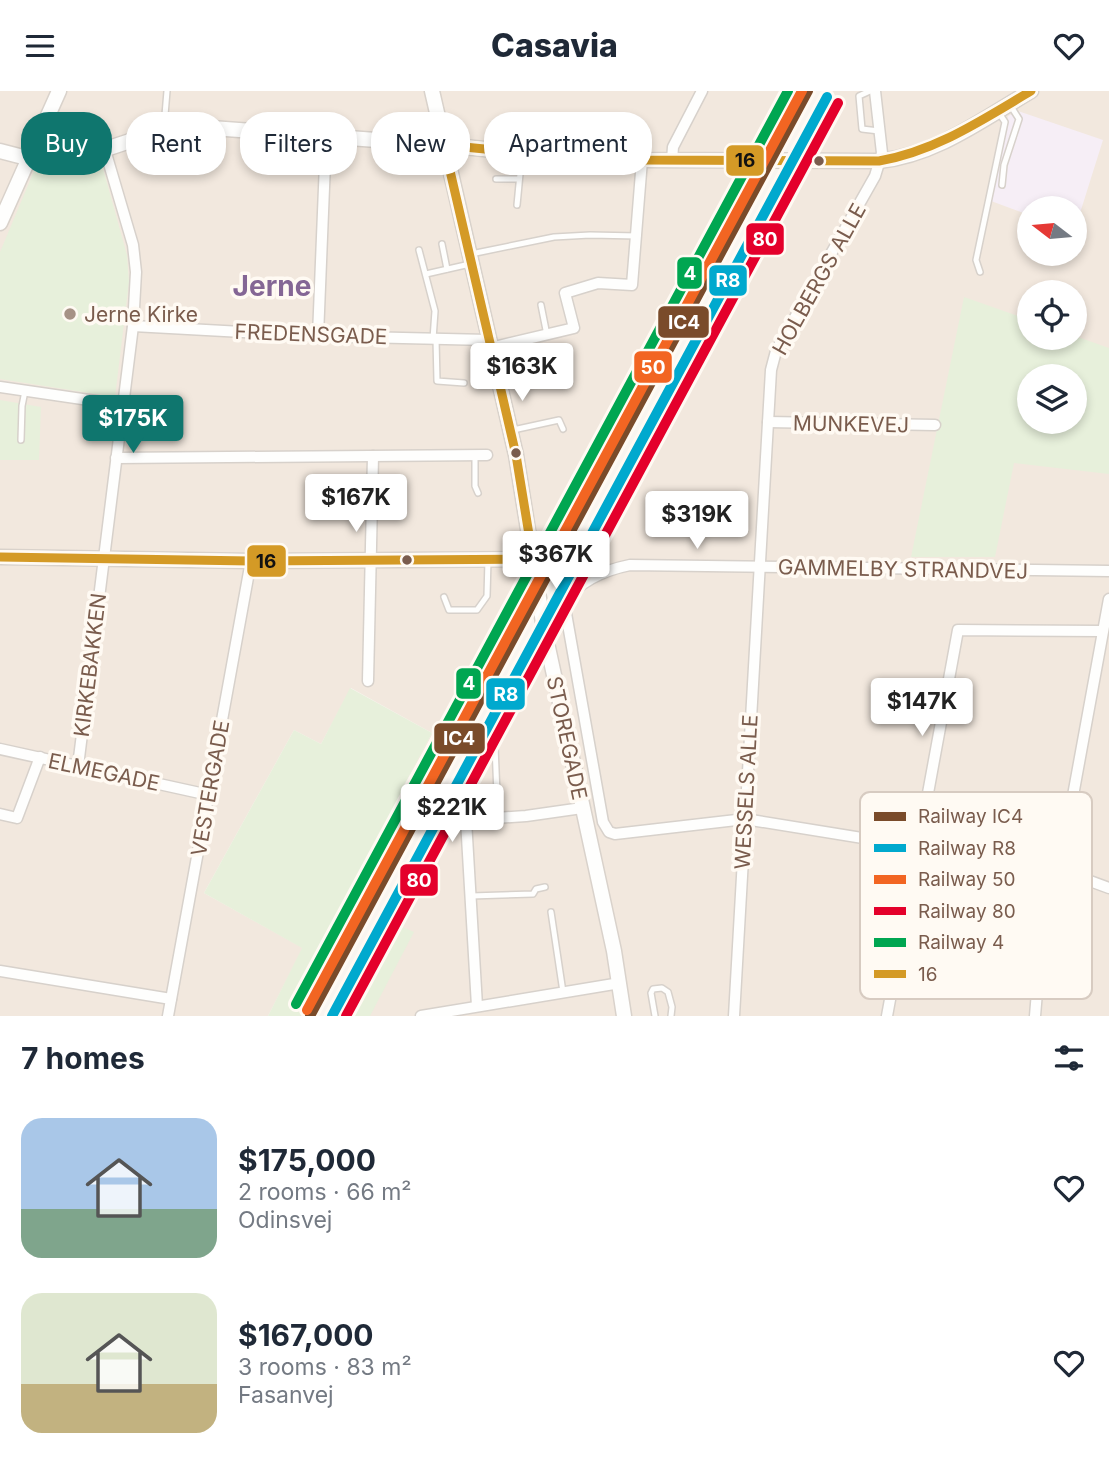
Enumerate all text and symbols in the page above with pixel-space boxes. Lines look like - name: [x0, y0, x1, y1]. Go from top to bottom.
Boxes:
- text: Casavia: [491, 26, 618, 65]
- icon: menu: [21, 27, 59, 65]
- icon: heart: [1050, 27, 1088, 65]
- chip: Buy: [21, 112, 112, 175]
- chip: Rent: [126, 112, 226, 175]
- chip: Filters: [240, 112, 357, 175]
- chip: New: [371, 112, 470, 175]
- chip: Apartment: [484, 112, 652, 175]
- line badge: 16: [725, 144, 765, 177]
- text: 16: [735, 149, 755, 172]
- unlabelled marker: [812, 154, 826, 168]
- north arrow: [1017, 196, 1087, 266]
- map controls: [1017, 196, 1087, 434]
- street label: HOLBERGS ALLE: [767, 199, 871, 359]
- line badge: 80: [745, 222, 785, 256]
- text: 80: [752, 228, 778, 251]
- line badge: 4: [676, 256, 703, 290]
- text: 4: [684, 262, 696, 285]
- line badge: R8: [708, 264, 748, 297]
- district label: Jerne: [233, 269, 311, 303]
- text: R8: [716, 269, 740, 292]
- button: locate: [1017, 280, 1087, 350]
- place label: Jerne Kirke: [84, 302, 198, 327]
- line badge: IC4: [657, 305, 710, 339]
- marker: Jerne Kirke: [62, 306, 78, 322]
- text: IC4: [668, 311, 700, 334]
- street label: FREDENSGADE: [234, 319, 388, 349]
- pin: $163K: [473, 343, 571, 403]
- line badge: 50: [633, 350, 673, 384]
- text: $163K: [486, 352, 558, 380]
- text: 50: [641, 356, 665, 379]
- button: layers: [1017, 364, 1087, 434]
- pin: $175K: [84, 395, 182, 455]
- text: $175K: [98, 404, 168, 432]
- street label: MUNKEVEJ: [793, 410, 909, 438]
- unlabelled marker: [509, 446, 523, 460]
- pin: $167K: [307, 475, 405, 534]
- text: $167K: [321, 483, 391, 511]
- pin: $319K: [648, 491, 746, 551]
- text: $319K: [661, 500, 733, 528]
- pin: $367K: [507, 531, 605, 591]
- text: $367K: [519, 540, 593, 568]
- line badge: 16: [246, 544, 287, 578]
- text: 16: [256, 550, 276, 573]
- unlabelled marker: [400, 553, 414, 567]
- street label: GAMMELBY STRANDVEJ: [778, 554, 1028, 584]
- street label: KIRKEBAKKEN: [69, 592, 111, 738]
- line badge: 4: [455, 667, 482, 700]
- text: 4: [463, 672, 475, 695]
- street label: STOREGADE: [542, 674, 592, 802]
- line badge: R8: [485, 677, 526, 711]
- pin: $147K: [873, 679, 971, 738]
- text: R8: [494, 683, 518, 706]
- text: $147K: [887, 687, 957, 715]
- street label: WESSELS ALLE: [729, 714, 763, 870]
- street label: VESTERGADE: [186, 718, 234, 858]
- line badge: IC4: [433, 722, 486, 755]
- text: IC4: [443, 727, 475, 750]
- street label: ELMEGADE: [46, 748, 162, 796]
- pin: $221K: [403, 785, 501, 844]
- legend: [860, 792, 1092, 999]
- text: $221K: [417, 793, 487, 821]
- text: Railway IC4: [918, 805, 1023, 828]
- text: Railway R8: [918, 837, 1016, 860]
- line badge: 80: [399, 863, 439, 897]
- text: Railway 50: [918, 868, 1016, 891]
- text: 80: [406, 869, 432, 892]
- text: Railway 80: [918, 900, 1016, 923]
- text: Railway 4: [918, 931, 1004, 954]
- text: 16: [918, 963, 938, 986]
- icon: filters: [1050, 1039, 1088, 1077]
- text: 7 homes: [21, 1040, 145, 1076]
- text: $175,000: [238, 1142, 376, 1178]
- icon: home: [77, 1146, 161, 1230]
- icon: heart: [1050, 1169, 1088, 1207]
- text: 2 rooms · 66 m²: [238, 1178, 412, 1206]
- text: Odinsvej: [238, 1206, 332, 1234]
- text: $167,000: [238, 1317, 374, 1353]
- icon: home: [77, 1321, 161, 1405]
- icon: heart: [1050, 1344, 1088, 1382]
- text: 3 rooms · 83 m²: [238, 1353, 412, 1381]
- text: Fasanvej: [238, 1381, 334, 1409]

